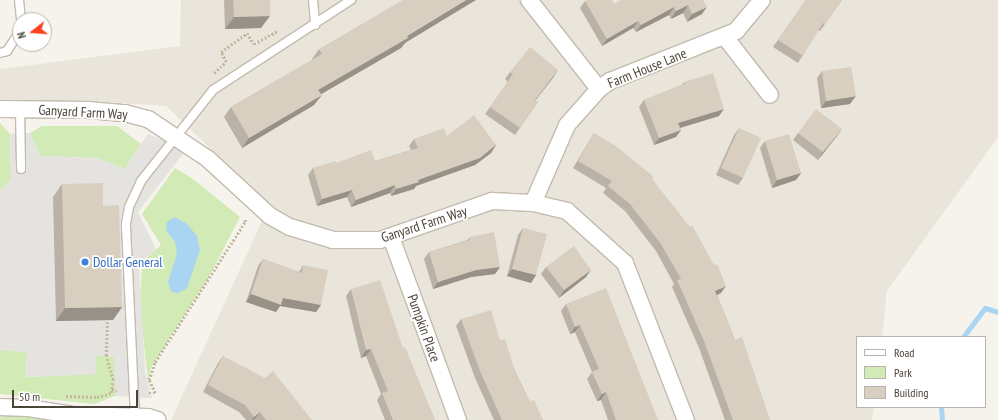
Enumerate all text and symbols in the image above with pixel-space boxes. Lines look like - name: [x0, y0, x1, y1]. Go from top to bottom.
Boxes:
- north arrow: [12, 12, 52, 52]
- text: N: [14, 30, 29, 40]
- street label: Farm House Lane: [605, 45, 689, 91]
- street label: Ganyard Farm Way: [38, 101, 128, 123]
- street label: Ganyard Farm Way: [379, 202, 469, 246]
- place label: Dollar General: [93, 254, 163, 270]
- marker: Dollar General: [80, 257, 90, 267]
- street label: Pumpkin Place: [404, 292, 444, 364]
- legend: [856, 336, 986, 408]
- text: Road: [894, 345, 914, 360]
- text: Park: [894, 365, 912, 380]
- scale bar: [14, 382, 140, 408]
- text: Building: [894, 385, 929, 400]
- text: 50 m: [19, 389, 40, 404]

